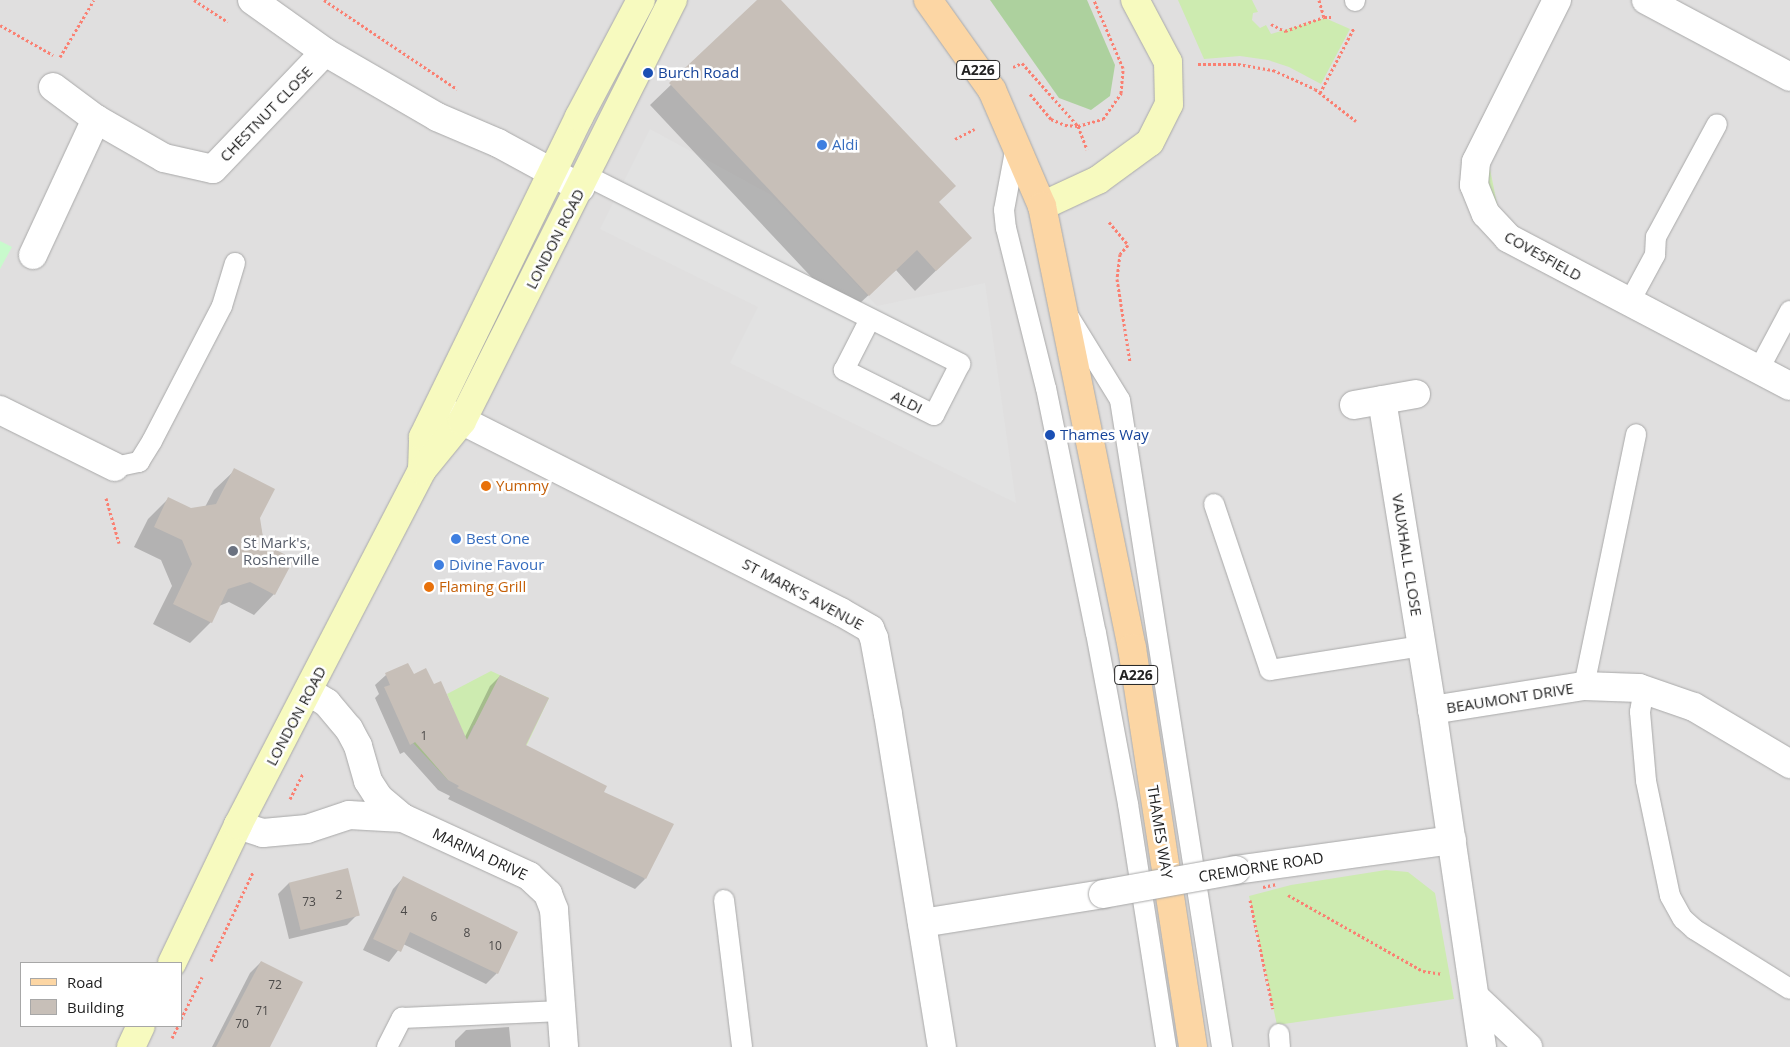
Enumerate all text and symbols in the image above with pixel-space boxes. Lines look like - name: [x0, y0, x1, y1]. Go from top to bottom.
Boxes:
- road number: A226: [956, 58, 1000, 82]
- street label: CHESTNUT CLOSE: [216, 63, 316, 165]
- place label: Burch Road: [658, 64, 739, 82]
- marker: Burch Road: [642, 67, 654, 79]
- place label: Aldi: [832, 136, 858, 154]
- marker: Aldi: [816, 139, 828, 151]
- street label: LONDON ROAD: [522, 186, 588, 292]
- street label: COVESFIELD: [1501, 227, 1585, 285]
- street label: ALDI: [888, 387, 926, 417]
- place label: Thames Way: [1060, 426, 1149, 444]
- marker: Thames Way: [1044, 429, 1056, 441]
- place label: Yummy: [496, 477, 549, 495]
- marker: Yummy: [480, 480, 492, 492]
- street label: VAUXHALL CLOSE: [1388, 493, 1426, 617]
- place label: Best One: [466, 530, 530, 548]
- place label: St Mark's, Rosherville: [243, 533, 319, 568]
- marker: Best One: [450, 533, 462, 545]
- marker: St Mark's, Rosherville: [227, 545, 239, 557]
- street label: ST MARK'S AVENUE: [739, 554, 867, 634]
- place label: Divine Favour: [449, 556, 544, 574]
- marker: Divine Favour: [433, 559, 445, 571]
- place label: Flaming Grill: [439, 578, 526, 596]
- marker: Flaming Grill: [423, 581, 435, 593]
- street label: LONDON ROAD: [262, 663, 330, 769]
- road number: A226: [1114, 664, 1158, 686]
- street label: BEAUMONT DRIVE: [1445, 679, 1575, 717]
- house number: 1: [421, 729, 427, 743]
- street label: THAMES WAY: [1144, 784, 1176, 880]
- street label: MARINA DRIVE: [430, 824, 530, 884]
- street label: CREMORNE ROAD: [1197, 848, 1325, 886]
- house number: 2: [336, 888, 342, 902]
- house number: 73: [302, 895, 316, 909]
- house number: 4: [401, 904, 407, 918]
- house number: 6: [431, 910, 437, 924]
- house number: 8: [464, 926, 470, 940]
- house number: 10: [488, 939, 502, 953]
- legend: [20, 962, 182, 1027]
- text: Road: [67, 972, 103, 992]
- house number: 72: [268, 978, 282, 992]
- text: Building: [67, 997, 124, 1017]
- house number: 71: [255, 1004, 269, 1018]
- house number: 70: [235, 1017, 249, 1031]

